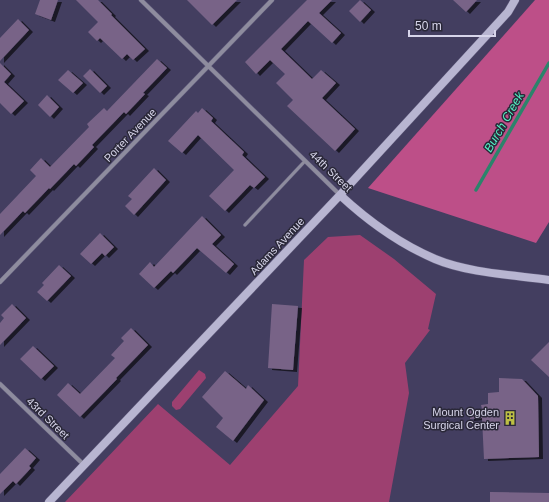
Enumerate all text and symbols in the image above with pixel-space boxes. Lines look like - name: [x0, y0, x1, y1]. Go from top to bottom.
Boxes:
- scale bar: [409, 12, 495, 38]
- text: 50 m: [415, 19, 442, 33]
- water label: Burch Creek: [481, 89, 527, 154]
- street label: Porter Avenue: [102, 106, 158, 164]
- street label: 44th Street: [307, 148, 355, 194]
- street label: Adams Avenue: [247, 215, 307, 277]
- street label: 43rd Street: [24, 395, 72, 441]
- place label: Mount Ogden Surgical Center: [423, 406, 499, 431]
- building icon: Mount Ogden Surgical Center: [502, 410, 518, 426]

